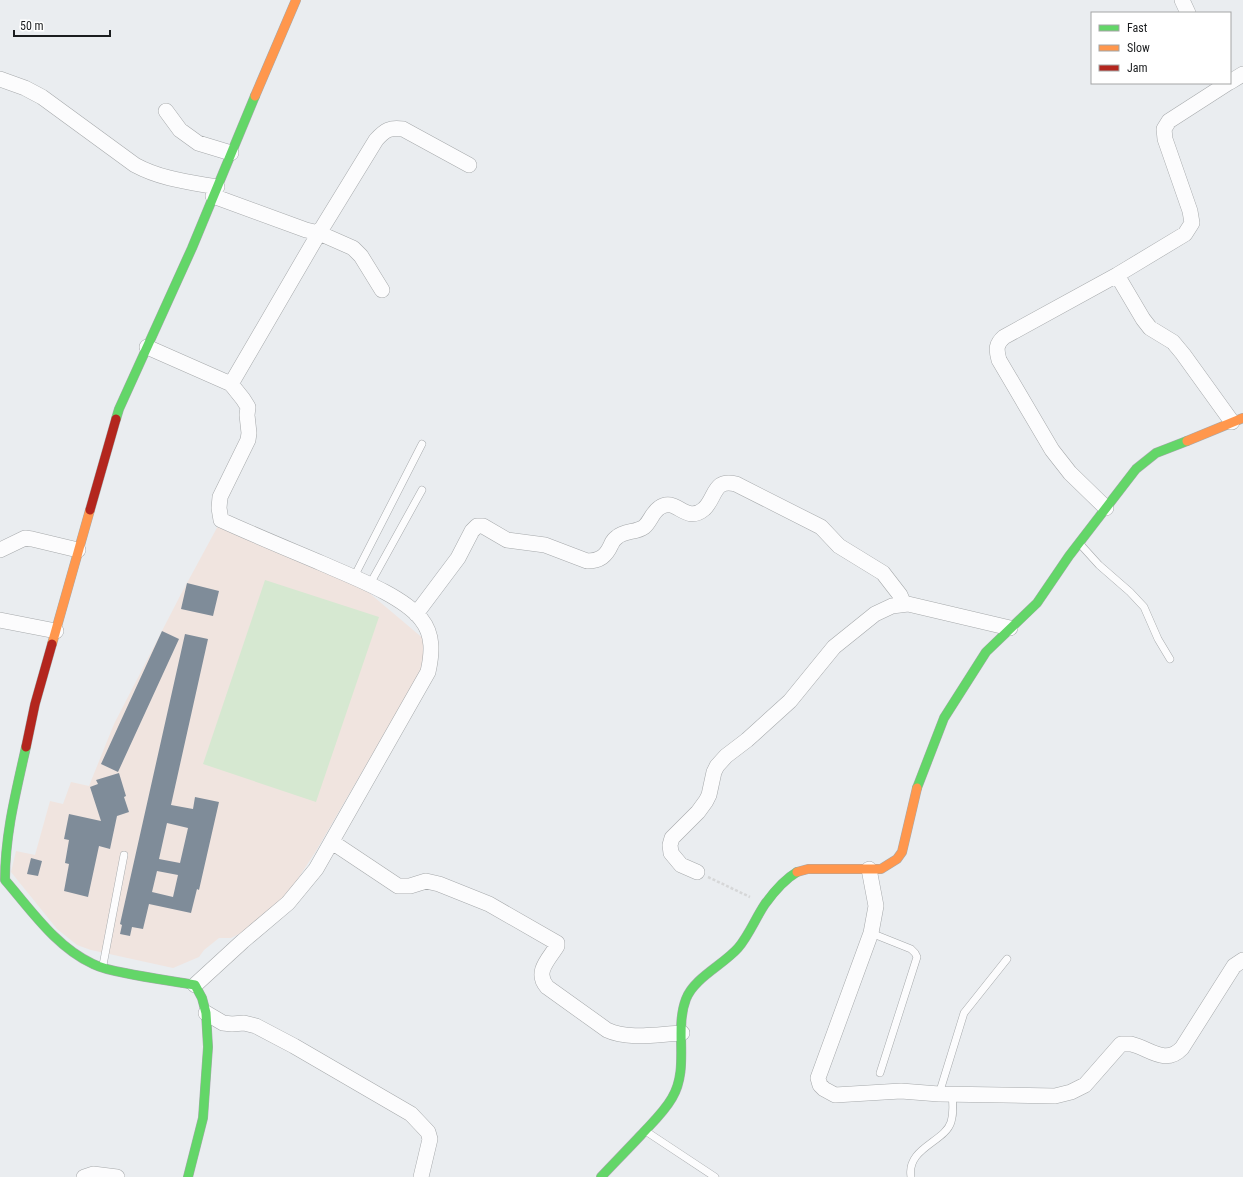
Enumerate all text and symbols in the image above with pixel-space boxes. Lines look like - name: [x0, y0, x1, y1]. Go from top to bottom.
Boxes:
- scale bar: [14, 12, 110, 38]
- legend: [1091, 12, 1231, 84]
- text: 50 m: [20, 19, 44, 33]
- text: Fast: [1127, 21, 1148, 35]
- text: Slow: [1127, 41, 1150, 55]
- text: Jam: [1127, 61, 1148, 75]

